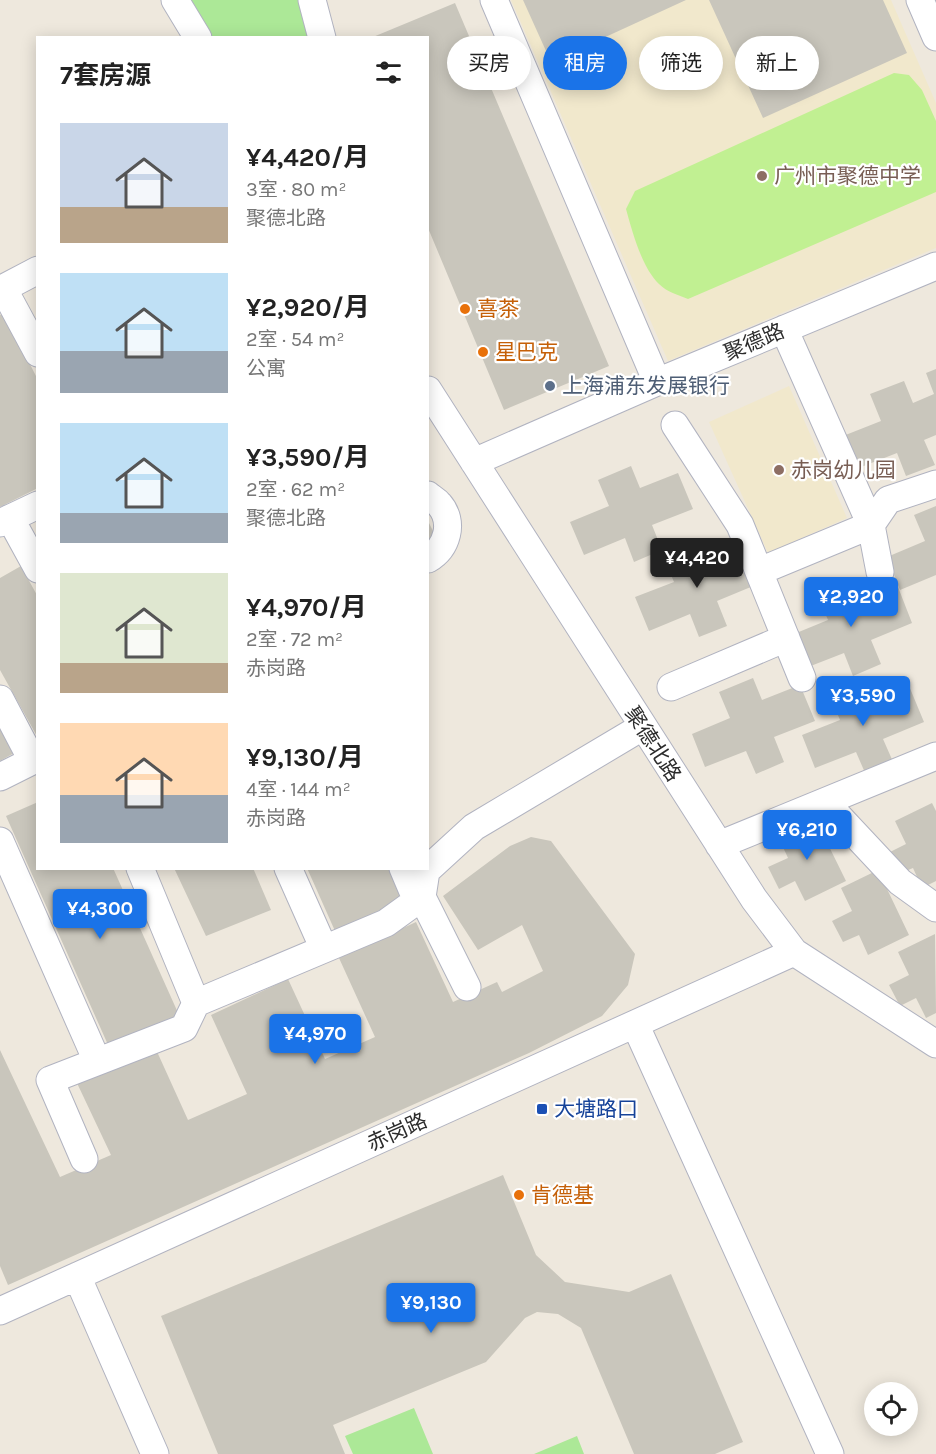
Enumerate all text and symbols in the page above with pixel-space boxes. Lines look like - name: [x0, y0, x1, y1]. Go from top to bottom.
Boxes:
- chip: 买房: [447, 36, 531, 90]
- chip: 租房: [543, 36, 627, 90]
- chip: 筛选: [639, 36, 723, 90]
- chip: 新上: [735, 36, 819, 90]
- icon: filters: [372, 56, 405, 89]
- text: 7套房源: [60, 60, 151, 91]
- text: ¥4,420/月: [246, 142, 369, 173]
- icon: home: [108, 147, 180, 219]
- place label: 广州市聚德中学: [774, 164, 921, 188]
- marker: 广州市聚德中学: [755, 169, 769, 183]
- text: 3室 · 80 m²: [246, 178, 347, 201]
- text: 聚德北路: [246, 207, 326, 230]
- text: ¥2,920/月: [246, 292, 370, 323]
- icon: home: [108, 297, 180, 369]
- place label: 喜茶: [477, 297, 519, 321]
- marker: 喜茶: [458, 302, 472, 316]
- street label: 聚德路: [720, 319, 788, 365]
- text: 2室 · 54 m²: [246, 328, 345, 351]
- place label: 星巴克: [495, 340, 558, 364]
- marker: 星巴克: [476, 345, 490, 359]
- text: 公寓: [246, 357, 286, 380]
- place label: 上海浦东发展银行: [562, 374, 730, 398]
- marker: 上海浦东发展银行: [543, 379, 557, 393]
- text: ¥3,590/月: [246, 442, 370, 473]
- icon: home: [108, 447, 180, 519]
- place label: 赤岗幼儿园: [791, 458, 896, 482]
- marker: 赤岗幼儿园: [772, 463, 786, 477]
- text: 2室 · 62 m²: [246, 478, 345, 501]
- text: 聚德北路: [246, 507, 326, 530]
- pin: ¥4,420: [648, 538, 746, 589]
- text: ¥4,420: [664, 546, 730, 569]
- pin: ¥2,920: [802, 577, 900, 628]
- text: ¥2,920: [818, 585, 884, 608]
- text: ¥4,970/月: [246, 592, 367, 623]
- icon: home: [108, 597, 180, 669]
- text: 2室 · 72 m²: [246, 628, 343, 651]
- text: 赤岗路: [246, 657, 306, 680]
- pin: ¥3,590: [814, 676, 912, 727]
- text: ¥3,590: [830, 684, 896, 707]
- street label: 聚德北路: [620, 702, 686, 786]
- text: ¥9,130/月: [246, 742, 364, 773]
- icon: home: [108, 747, 180, 819]
- text: 4室 · 144 m²: [246, 778, 351, 801]
- text: 赤岗路: [246, 807, 306, 830]
- pin: ¥6,210: [758, 810, 856, 861]
- text: ¥6,210: [777, 818, 837, 841]
- pin: ¥4,300: [51, 889, 149, 940]
- text: ¥4,300: [67, 897, 133, 920]
- pin: ¥4,970: [266, 1014, 364, 1065]
- text: ¥4,970: [283, 1022, 347, 1045]
- place label: 大塘路口: [554, 1097, 638, 1121]
- marker: 大塘路口: [535, 1102, 549, 1116]
- street label: 赤岗路: [363, 1108, 431, 1156]
- place label: 肯德基: [531, 1183, 594, 1207]
- marker: 肯德基: [512, 1188, 526, 1202]
- pin: ¥9,130: [382, 1283, 480, 1334]
- text: ¥9,130: [400, 1291, 462, 1314]
- map controls: [864, 1382, 918, 1436]
- button: locate: [864, 1382, 918, 1436]

